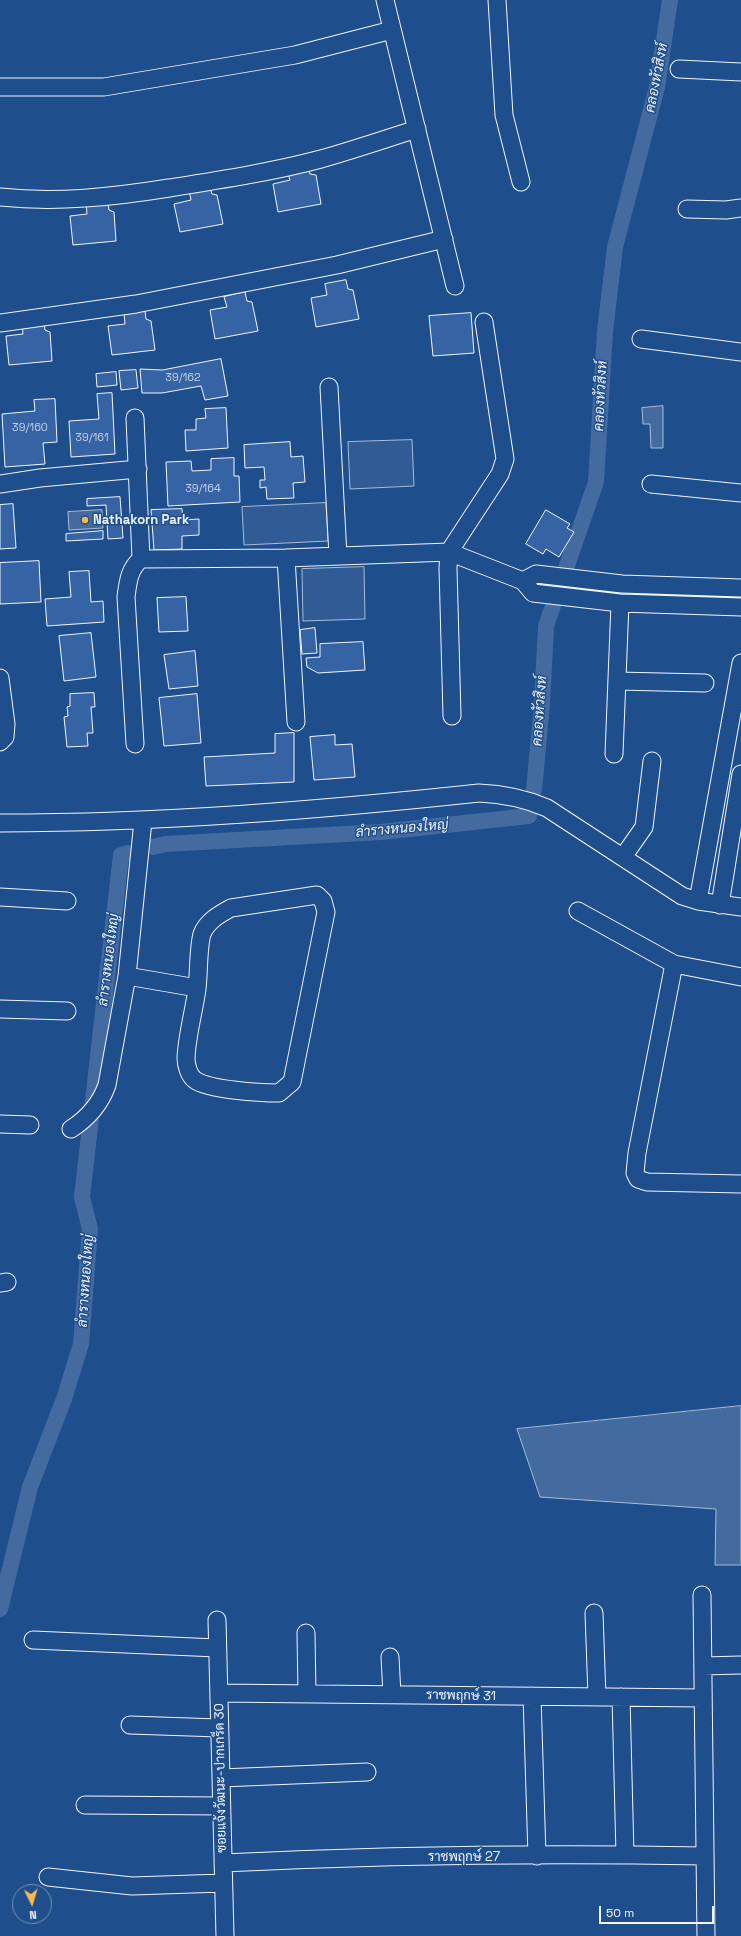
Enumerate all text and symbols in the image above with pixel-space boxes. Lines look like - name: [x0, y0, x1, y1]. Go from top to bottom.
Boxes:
- water label: คลองหัวสิงห์: [642, 42, 672, 114]
- water label: คลองหัวสิงห์: [591, 360, 611, 432]
- house number: 39/162: [165, 371, 201, 385]
- house number: 39/160: [12, 421, 48, 435]
- house number: 39/161: [75, 431, 109, 445]
- house number: 39/164: [185, 482, 221, 496]
- place label: Nathakorn Park: [93, 512, 189, 528]
- marker: Nathakorn Park: [80, 515, 90, 525]
- water label: คลองหัวสิงห์: [529, 675, 551, 747]
- water label: ลำรางหนองใหญ่: [355, 817, 449, 841]
- water label: ลำรางหนองใหญ่: [95, 913, 123, 1007]
- water label: ลำรางหนองใหญ่: [74, 1234, 98, 1328]
- street label: ราชพฤกษ์ 31: [426, 1688, 496, 1704]
- street label: ซอยแจ้งวัฒนะ-ปากเกร็ด 30: [212, 1703, 230, 1853]
- street label: ราชพฤกษ์ 27: [428, 1849, 500, 1865]
- north arrow: [12, 1884, 52, 1924]
- scale bar: [601, 1898, 716, 1924]
- text: 50 m: [606, 1905, 634, 1921]
- text: N: [29, 1908, 37, 1922]

